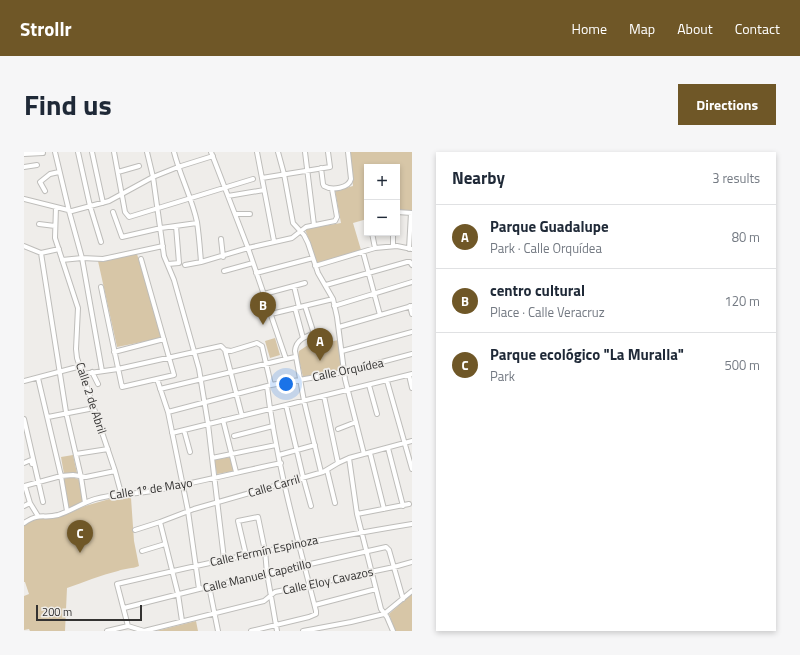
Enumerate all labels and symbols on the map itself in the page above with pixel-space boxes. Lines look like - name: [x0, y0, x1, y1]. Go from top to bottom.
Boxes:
- pin: B: [250, 292, 276, 325]
- pin: A: [307, 328, 333, 361]
- street label: Calle Orquídea: [310, 353, 385, 386]
- street label: Calle 2 de Abril: [71, 360, 112, 436]
- your location: [276, 374, 296, 394]
- street label: Calle Carril: [246, 469, 302, 502]
- street label: Calle 1º de Mayo: [108, 473, 194, 504]
- pin: C: [67, 520, 93, 553]
- street label: Calle Fermín Espinoza: [208, 530, 320, 571]
- street label: Calle Manuel Capetillo: [201, 554, 313, 597]
- street label: Calle Eloy Cavazos: [281, 562, 375, 599]
- scale bar: [36, 603, 142, 622]

